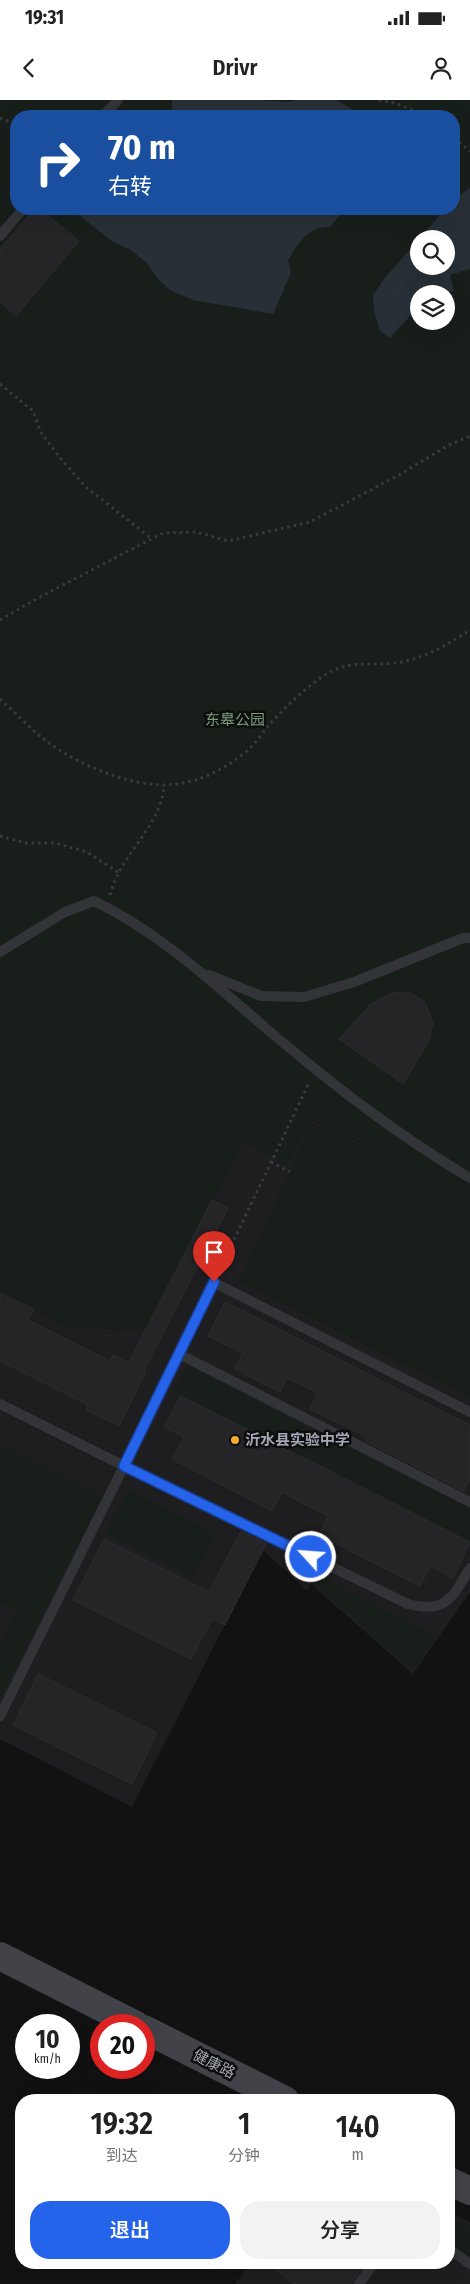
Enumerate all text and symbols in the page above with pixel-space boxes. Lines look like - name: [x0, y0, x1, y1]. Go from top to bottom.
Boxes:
- text: 19:31: [25, 6, 64, 29]
- icon: back: [15, 54, 43, 82]
- text: Drivr: [213, 54, 257, 81]
- icon: person: [427, 54, 455, 82]
- text: 70 m: [108, 126, 176, 168]
- icon: right: [25, 130, 90, 195]
- text: 右转: [108, 173, 152, 200]
- map controls: [410, 230, 455, 330]
- button: search: [410, 230, 455, 275]
- button: layers: [410, 285, 455, 330]
- park label: 东皋公园: [205, 711, 265, 729]
- pin: [193, 1231, 235, 1282]
- icon: arrive: [200, 1238, 228, 1266]
- place label: 沂水县实验中学: [245, 1431, 350, 1449]
- marker: 沂水县实验中学: [229, 1434, 241, 1446]
- position arrow: [284, 1530, 336, 1582]
- speed limit sign: 20: [90, 2014, 155, 2079]
- text: 10: [35, 2025, 60, 2055]
- street label: 健康路: [190, 2046, 238, 2082]
- text: km/h: [34, 2052, 61, 2066]
- text: 19:32: [90, 2106, 153, 2142]
- text: 1: [238, 2106, 251, 2142]
- text: 140: [336, 2109, 380, 2145]
- text: m: [352, 2145, 364, 2164]
- text: 到达: [106, 2146, 138, 2165]
- text: 分钟: [228, 2146, 260, 2165]
- button: 退出: [30, 2201, 230, 2259]
- button: 分享: [240, 2201, 440, 2259]

